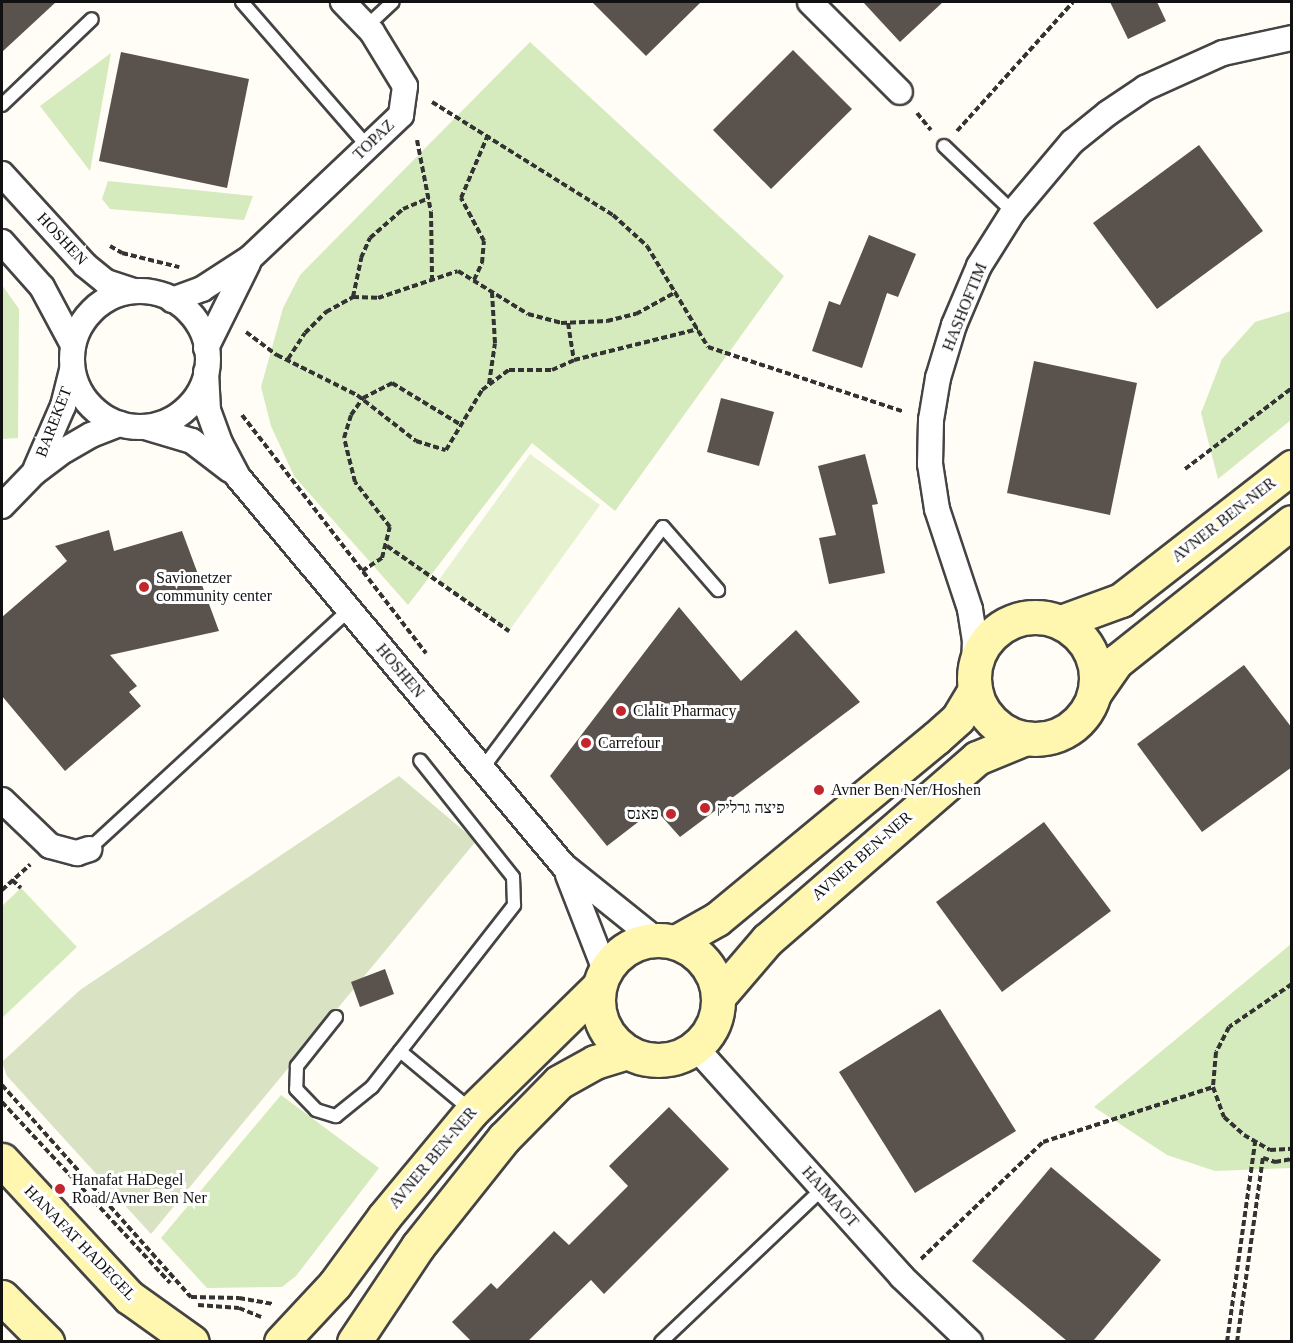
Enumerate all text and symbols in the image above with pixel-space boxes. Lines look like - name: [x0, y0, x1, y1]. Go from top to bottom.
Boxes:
- street label: TOPAZ: [349, 116, 399, 164]
- street label: HOSHEN: [33, 209, 91, 269]
- street label: HASHOFTIM: [939, 260, 991, 354]
- street label: BAREKET: [32, 384, 76, 460]
- street label: AVNER BEN-NER: [1168, 474, 1280, 566]
- place label: Savionetzer community center: [156, 568, 272, 606]
- marker: Savionetzer community center: [137, 580, 151, 594]
- street label: HOSHEN: [372, 640, 428, 702]
- place label: Clalit Pharmacy: [633, 701, 737, 721]
- marker: Clalit Pharmacy: [614, 704, 628, 718]
- place label: Carrefour: [598, 733, 660, 753]
- marker: Carrefour: [579, 736, 593, 750]
- place label: Avner Ben Ner/Hoshen: [831, 780, 981, 800]
- marker: Avner Ben Ner/Hoshen: [812, 783, 826, 797]
- place label: פיצה גרליק: [717, 798, 785, 818]
- marker: פיצה גרליק: [698, 801, 712, 815]
- place label: פאנס: [627, 804, 659, 824]
- marker: פאנס: [664, 807, 678, 821]
- street label: AVNER BEN-NER: [808, 807, 916, 905]
- street label: AVNER BEN-NER: [385, 1103, 481, 1213]
- street label: HAIMAOT: [798, 1163, 862, 1231]
- place label: Hanafat HaDegel Road/Avner Ben Ner: [72, 1170, 207, 1208]
- street label: HANAFAT HADEGEL: [20, 1181, 140, 1305]
- marker: Hanafat HaDegel Road/Avner Ben Ner: [53, 1182, 67, 1196]

